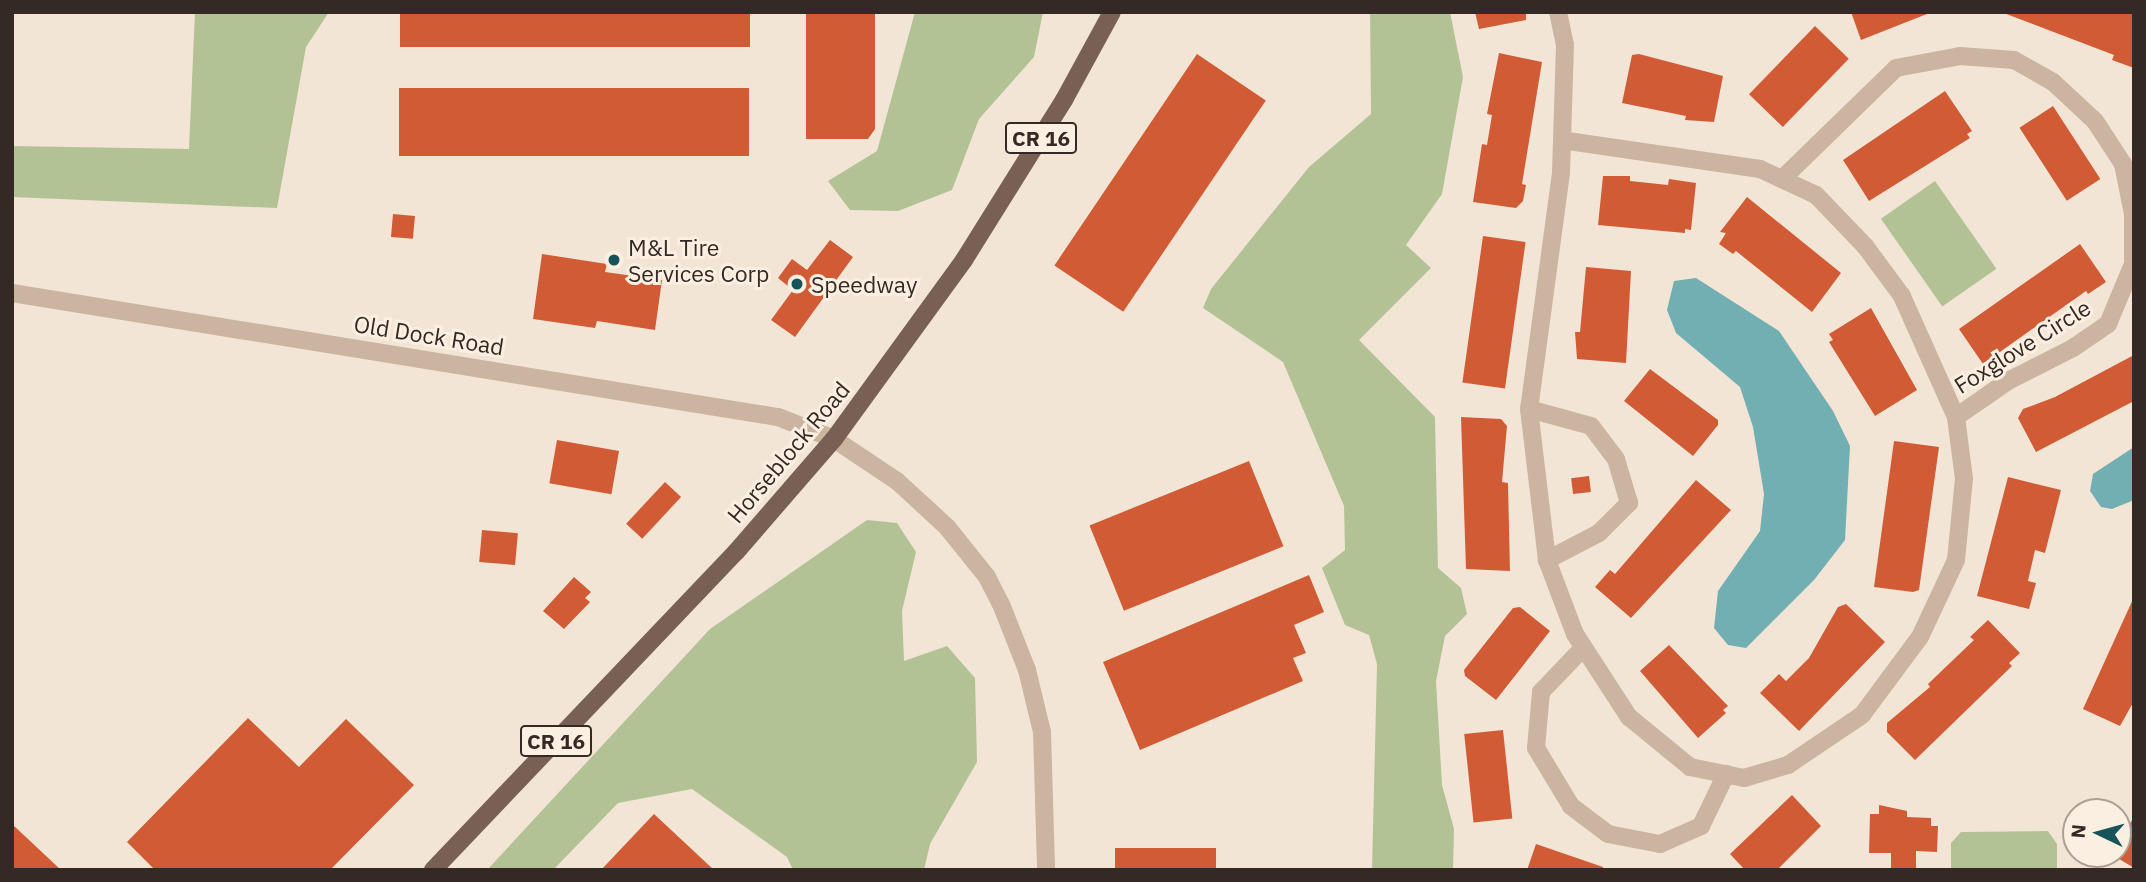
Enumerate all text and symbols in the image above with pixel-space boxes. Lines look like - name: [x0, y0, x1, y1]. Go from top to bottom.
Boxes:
- road number: CR 16: [1004, 120, 1078, 156]
- place label: M&L Tire Services Corp: [628, 233, 769, 287]
- marker: M&L Tire Services Corp: [606, 252, 622, 268]
- place label: Speedway: [811, 270, 917, 298]
- marker: Speedway: [789, 276, 805, 292]
- street label: Foxglove Circle: [1949, 293, 2095, 399]
- street label: Old Dock Road: [352, 310, 506, 360]
- street label: Horseblock Road: [721, 376, 855, 528]
- road number: CR 16: [519, 724, 593, 758]
- north arrow: [2062, 798, 2132, 868]
- text: N: [2066, 823, 2091, 839]

